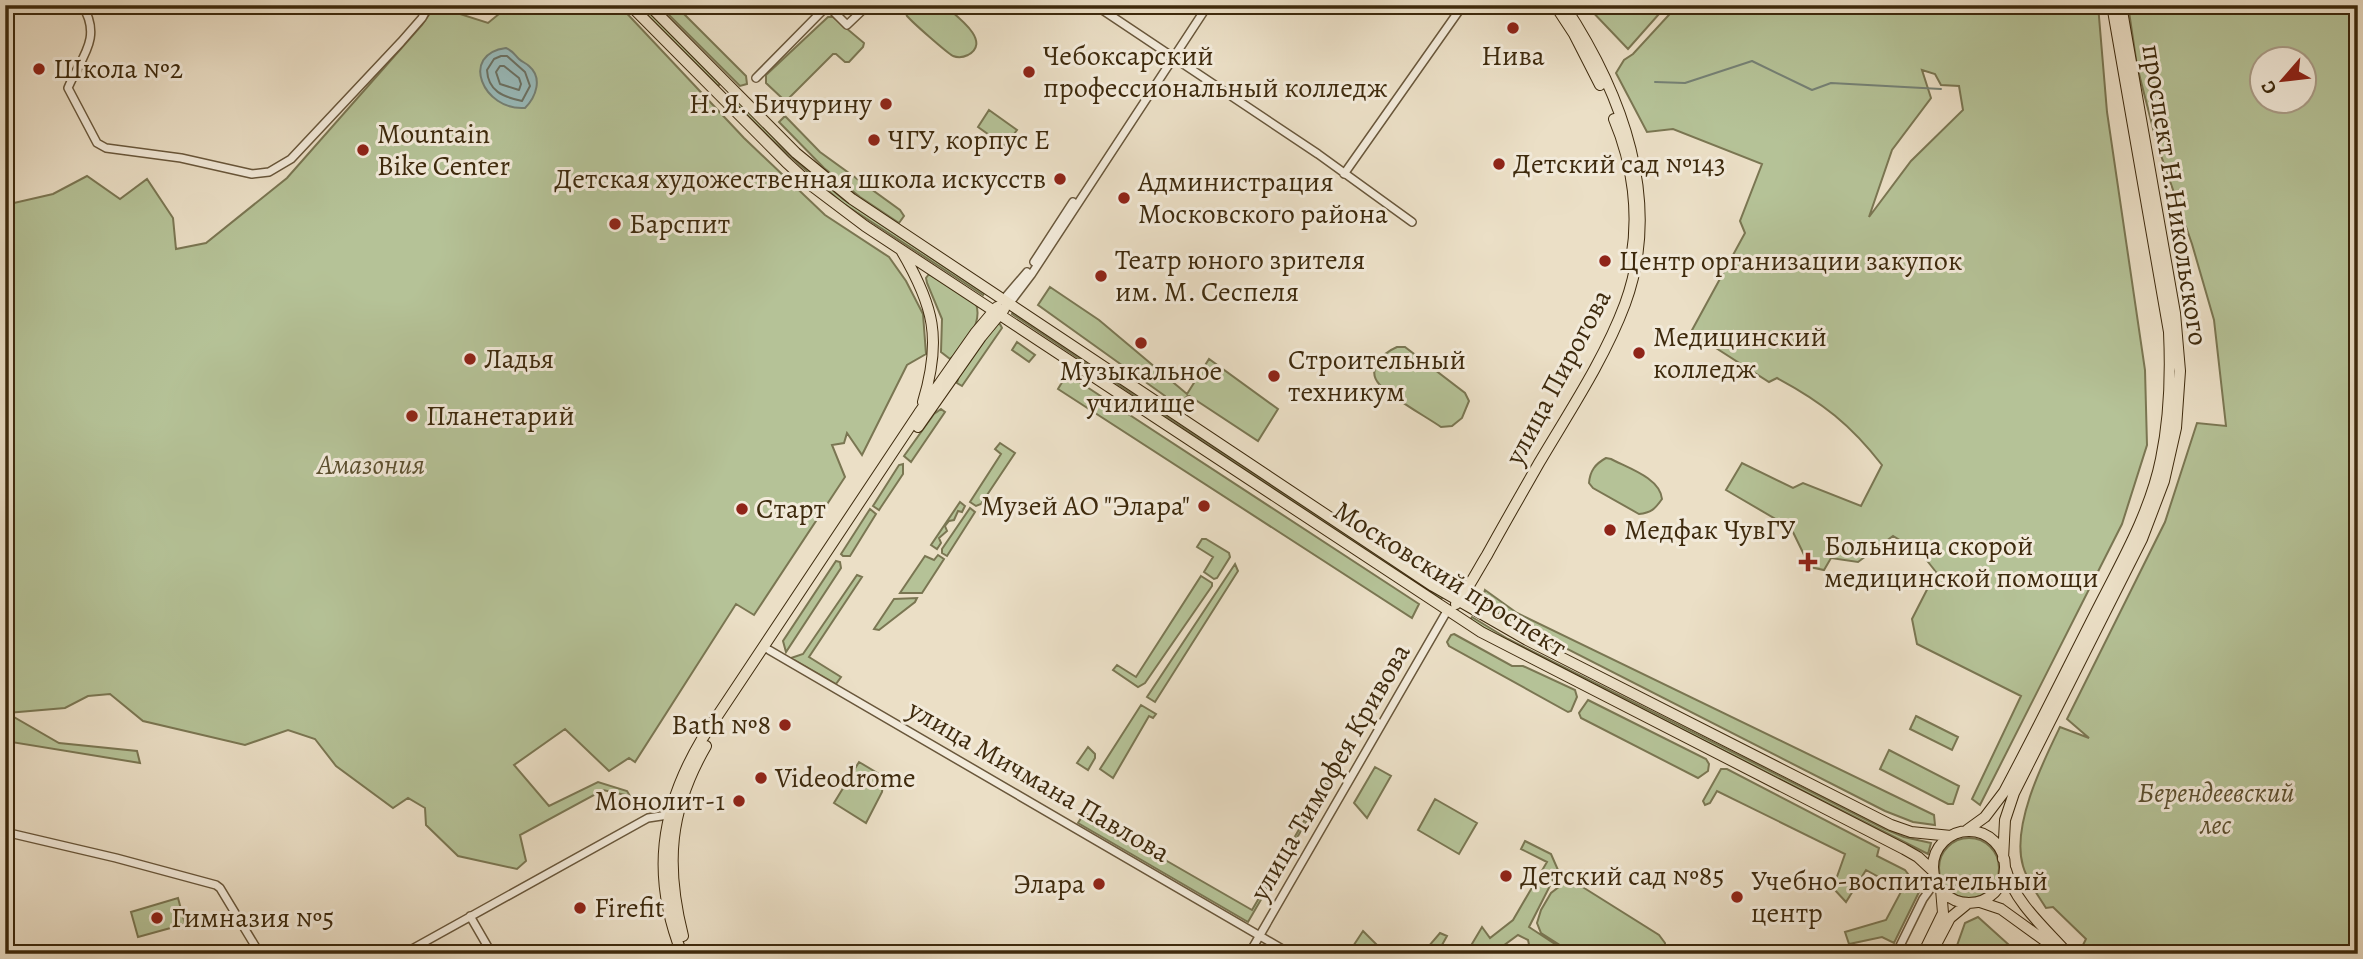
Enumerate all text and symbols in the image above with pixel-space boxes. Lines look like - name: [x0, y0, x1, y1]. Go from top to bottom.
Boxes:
- marker: Нива: [1505, 20, 1521, 36]
- place label: Чебоксарский профессиональный колледж: [1043, 37, 1388, 107]
- place label: Нива: [1481, 37, 1545, 75]
- street label: проспект Н.Никольского: [2132, 42, 2218, 348]
- north arrow: [2248, 46, 2318, 116]
- place label: Школа №2: [53, 50, 183, 88]
- marker: Школа №2: [31, 61, 47, 77]
- marker: Чебоксарский профессиональный колледж: [1021, 64, 1037, 80]
- text: С: [2255, 76, 2283, 99]
- place label: Н. Я. Бичурину: [689, 85, 872, 123]
- marker: Н. Я. Бичурину: [878, 96, 894, 112]
- place label: Mountain Bike Center: [377, 115, 510, 185]
- place label: ЧГУ, корпус Е: [888, 121, 1050, 159]
- marker: ЧГУ, корпус Е: [866, 132, 882, 148]
- marker: Mountain Bike Center: [355, 142, 371, 158]
- place label: Детский сад №143: [1513, 145, 1726, 183]
- marker: Детский сад №143: [1491, 156, 1507, 172]
- place label: Детская художественная школа искусств: [554, 160, 1046, 198]
- place label: Администрация Московского района: [1137, 163, 1388, 233]
- marker: Детская художественная школа искусств: [1052, 171, 1068, 187]
- marker: Администрация Московского района: [1116, 190, 1132, 206]
- place label: Барспит: [629, 205, 730, 243]
- marker: Барспит: [607, 216, 623, 232]
- place label: Театр юного зрителя им. М. Сеспеля: [1115, 241, 1365, 311]
- place label: Центр организации закупок: [1619, 242, 1962, 280]
- marker: Центр организации закупок: [1597, 253, 1613, 269]
- marker: Театр юного зрителя им. М. Сеспеля: [1093, 268, 1109, 284]
- street label: улица Пирогова: [1495, 282, 1620, 472]
- place label: Медицинский колледж: [1653, 318, 1827, 388]
- marker: Музыкальное училище: [1133, 335, 1149, 351]
- place label: Ладья: [484, 340, 554, 378]
- place label: Строительный техникум: [1288, 341, 1466, 411]
- marker: Медицинский колледж: [1631, 345, 1647, 361]
- marker: Ладья: [462, 351, 478, 367]
- place label: Музыкальное училище: [1060, 352, 1222, 422]
- marker: Строительный техникум: [1266, 368, 1282, 384]
- place label: Планетарий: [426, 397, 575, 435]
- marker: Планетарий: [404, 408, 420, 424]
- park label: Амазония: [315, 446, 425, 484]
- place label: Музей АО "Элара": [981, 487, 1190, 525]
- place label: Старт: [756, 490, 826, 528]
- street label: Московский проспект: [1326, 492, 1574, 666]
- marker: Музей АО "Элара": [1196, 498, 1212, 514]
- marker: Старт: [734, 501, 750, 517]
- place label: Медфак ЧувГУ: [1624, 511, 1796, 549]
- marker: Медфак ЧувГУ: [1602, 522, 1618, 538]
- place label: Больница скорой медицинской помощи: [1824, 527, 2099, 597]
- marker: Больница скорой медицинской помощи: [1798, 552, 1818, 572]
- street label: улица Тимофея Кривова: [1240, 636, 1419, 908]
- street label: улица Мичмана Павлова: [900, 690, 1177, 872]
- place label: Bath №8: [671, 706, 771, 744]
- marker: Bath №8: [777, 717, 793, 733]
- place label: Videodrome: [774, 759, 916, 797]
- marker: Videodrome: [753, 770, 769, 786]
- park label: Берендеевский лес: [2137, 774, 2295, 844]
- place label: Монолит-1: [594, 782, 725, 820]
- marker: Монолит-1: [731, 793, 747, 809]
- place label: Детский сад №85: [1520, 857, 1724, 895]
- place label: Учебно-воспитательный центр: [1751, 862, 2048, 932]
- place label: Элара: [1013, 865, 1085, 903]
- marker: Детский сад №85: [1498, 868, 1514, 884]
- marker: Элара: [1091, 876, 1107, 892]
- place label: Firefit: [594, 889, 664, 927]
- marker: Учебно-воспитательный центр: [1729, 889, 1745, 905]
- place label: Гимназия №5: [171, 899, 334, 937]
- marker: Firefit: [572, 900, 588, 916]
- marker: Гимназия №5: [149, 910, 165, 926]

